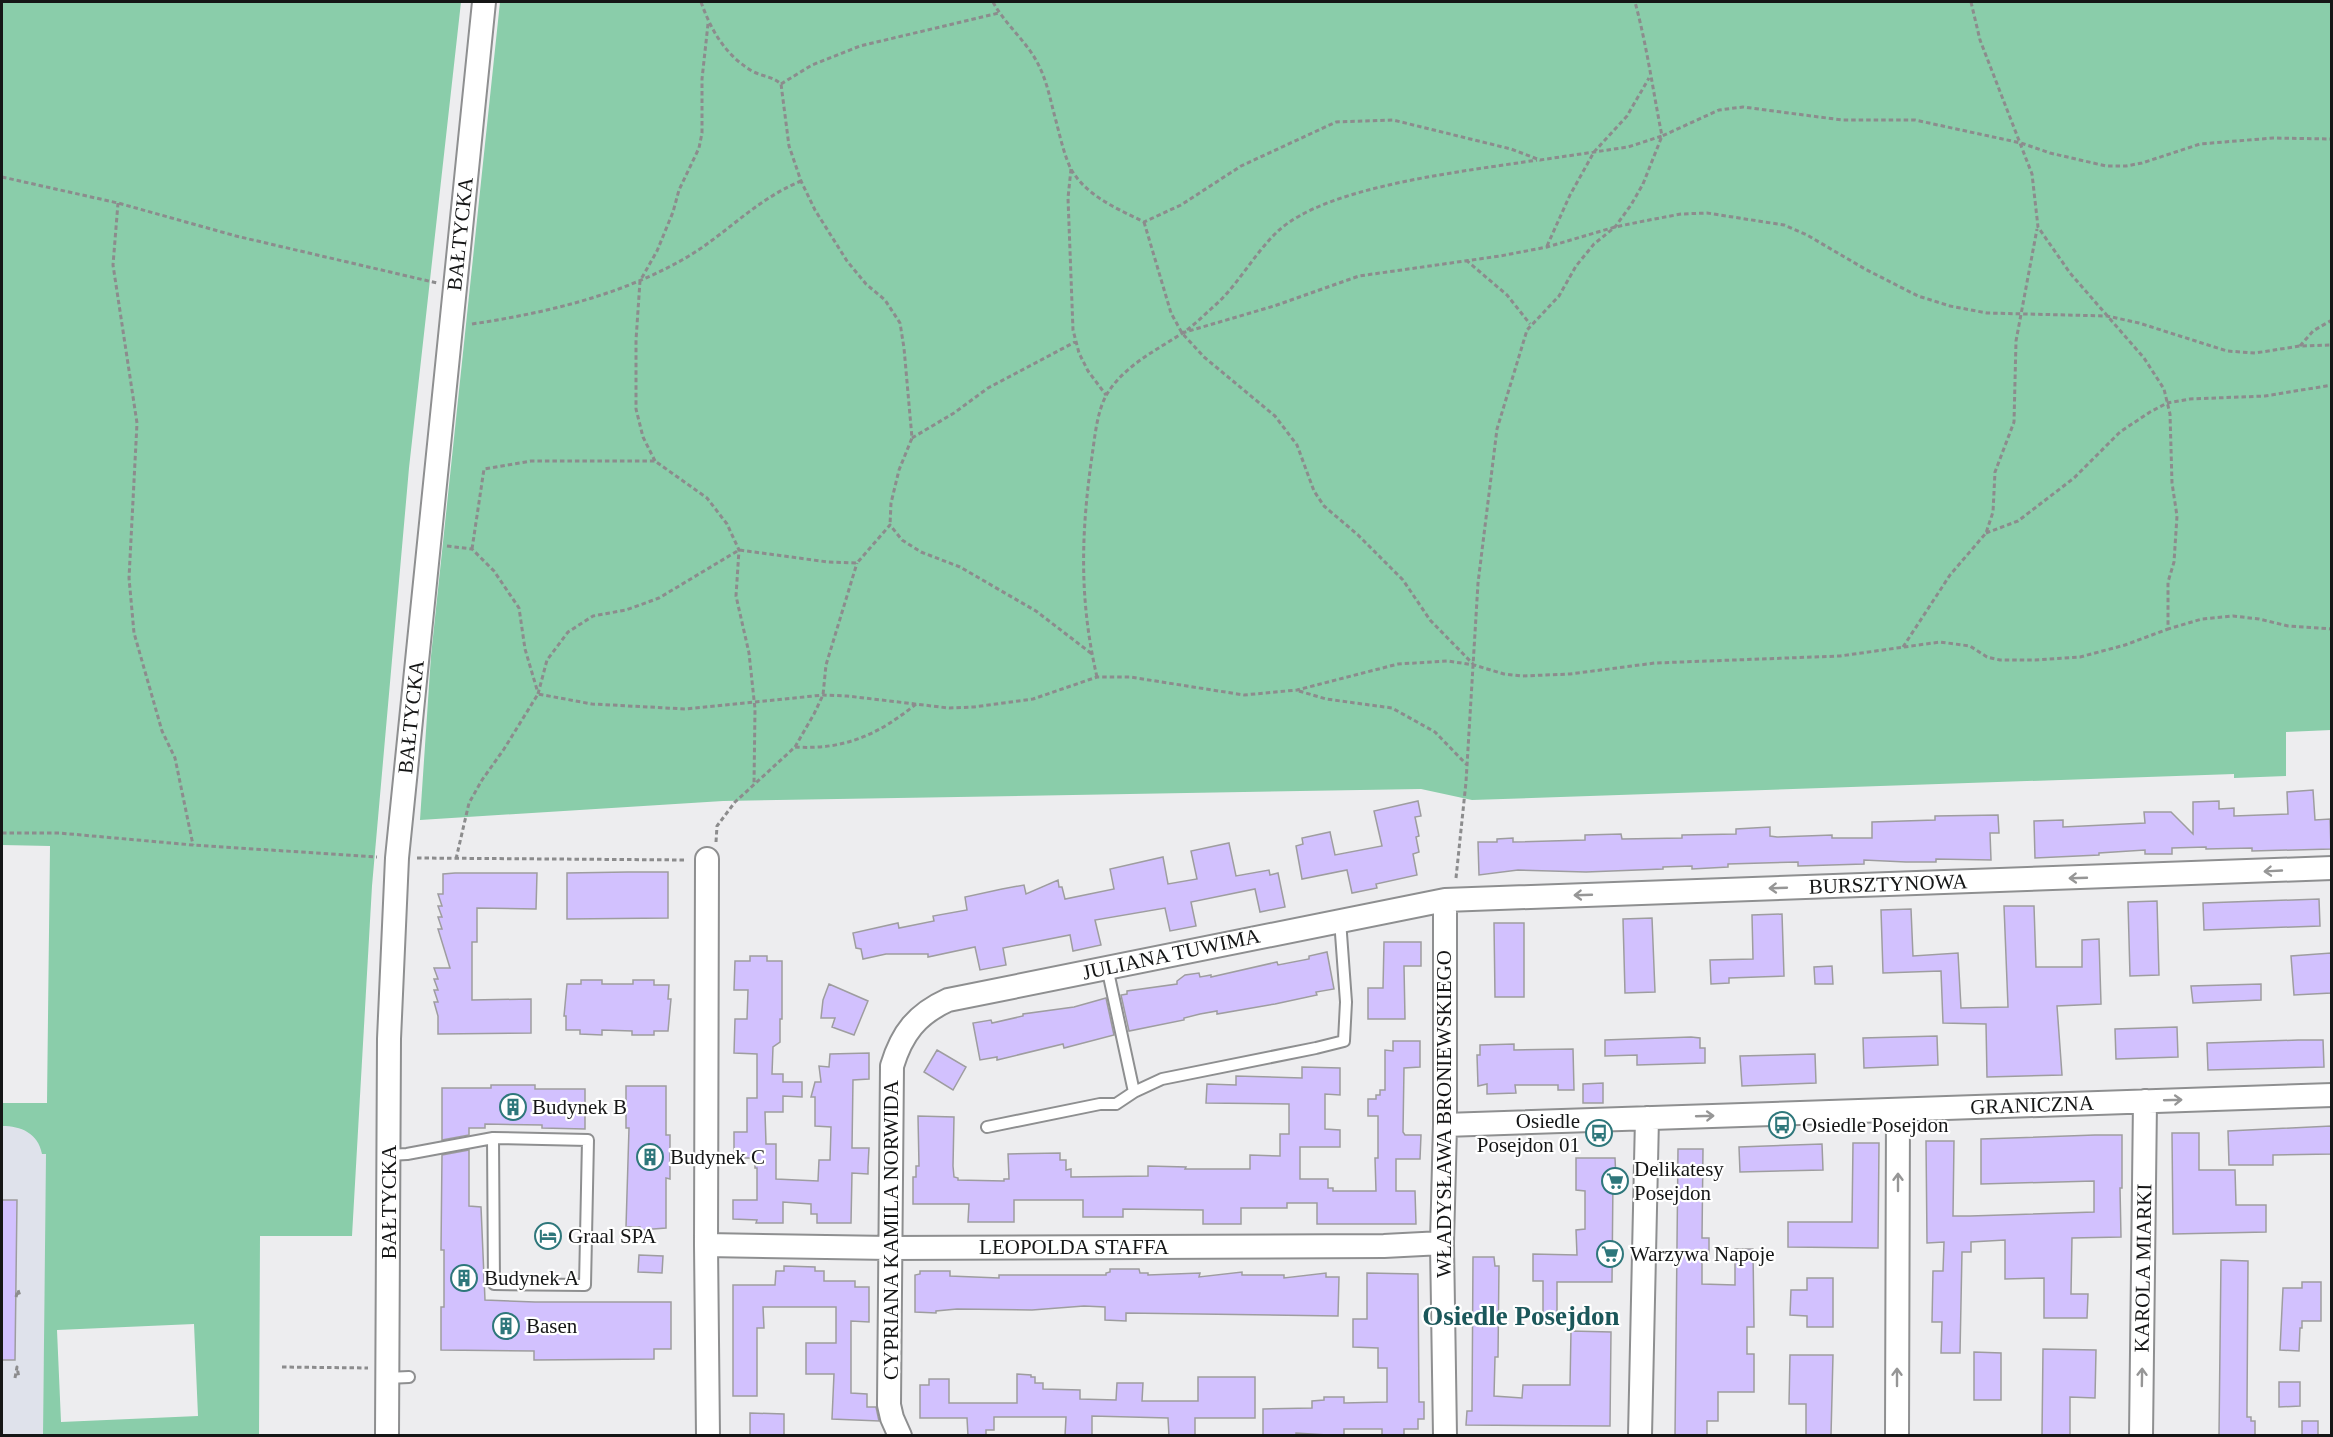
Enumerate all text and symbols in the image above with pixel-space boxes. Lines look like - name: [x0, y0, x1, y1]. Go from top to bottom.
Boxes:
- street label: BAŁTYCKA: [442, 175, 478, 292]
- street label: BAŁTYCKA: [393, 658, 429, 775]
- one-way arrow: [2264, 865, 2284, 876]
- street label: BURSZTYNOWA: [1808, 869, 1969, 899]
- one-way arrow: [2069, 873, 2089, 884]
- one-way arrow: [1769, 882, 1789, 893]
- one-way arrow: [1574, 889, 1594, 900]
- street label: JULIANA TUWIMA: [1080, 923, 1263, 985]
- street label: WŁADYSŁAWA BRONIEWSKIEGO: [1432, 950, 1456, 1278]
- street label: CYPRIANA KAMILA NORWIDA: [879, 1079, 903, 1380]
- street label: GRANICZNA: [1970, 1091, 2095, 1119]
- building icon: Budynek B: [498, 1092, 528, 1122]
- one-way arrow: [2162, 1094, 2182, 1106]
- place label: Budynek B: [532, 1095, 627, 1119]
- place label: Osiedle Posejdon 01: [1477, 1109, 1580, 1157]
- bus stop icon: Osiedle Posejdon: [1767, 1110, 1797, 1140]
- one-way arrow: [1695, 1111, 1715, 1122]
- place label: Osiedle Posejdon: [1802, 1113, 1949, 1137]
- bus stop icon: Osiedle Posejdon 01: [1584, 1118, 1614, 1148]
- building icon: Budynek C: [635, 1142, 665, 1172]
- street label: BAŁTYCKA: [377, 1144, 401, 1259]
- place label: Budynek C: [670, 1145, 765, 1169]
- place label: Delikatesy Posejdon: [1634, 1157, 1724, 1205]
- supermarket icon: Delikatesy Posejdon: [1600, 1166, 1630, 1196]
- one-way arrow: [1892, 1173, 1904, 1193]
- street label: KAROLA MIARKI: [2130, 1184, 2156, 1352]
- hotel icon: Graal SPA: [533, 1221, 563, 1251]
- place label: Graal SPA: [568, 1224, 657, 1248]
- street label: LEOPOLDA STAFFA: [979, 1235, 1170, 1259]
- supermarket icon: Warzywa Napoje: [1595, 1239, 1625, 1269]
- place label: Warzywa Napoje: [1630, 1242, 1775, 1266]
- building icon: Budynek A: [449, 1263, 479, 1293]
- place label: Budynek A: [484, 1266, 580, 1290]
- district label: Osiedle Posejdon: [1422, 1301, 1620, 1331]
- building icon: Basen: [491, 1311, 521, 1341]
- place label: Basen: [526, 1314, 578, 1338]
- one-way arrow: [1891, 1368, 1903, 1388]
- one-way arrow: [2136, 1368, 2148, 1388]

